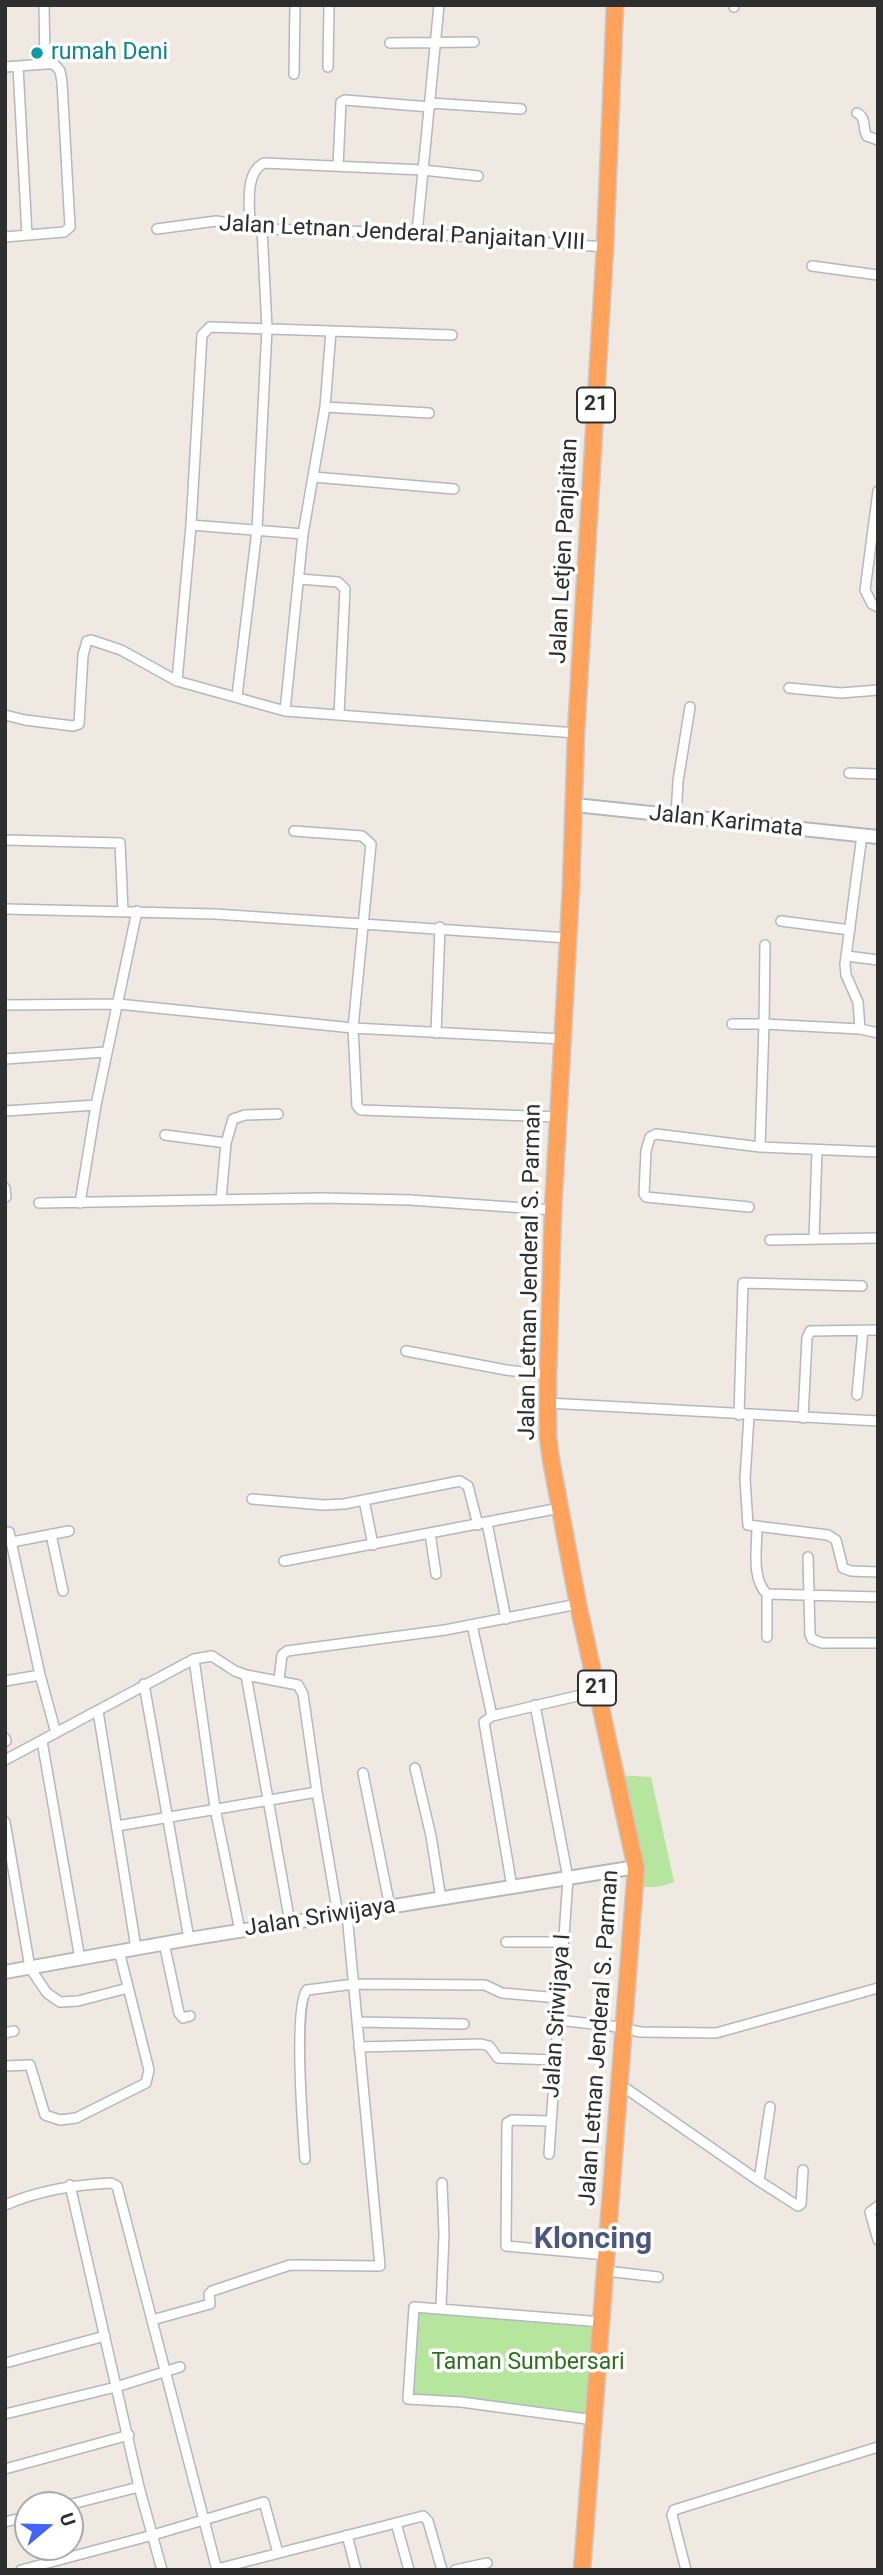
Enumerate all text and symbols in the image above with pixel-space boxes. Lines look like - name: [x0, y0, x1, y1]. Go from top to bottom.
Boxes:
- place label: rumah Deni: [51, 39, 168, 67]
- marker: rumah Deni: [29, 45, 45, 61]
- street label: Jalan Letnan Jenderal Panjaitan VIII: [218, 211, 586, 257]
- road number: 21: [577, 388, 615, 422]
- street label: Jalan Letjen Panjaitan: [545, 437, 585, 665]
- street label: Jalan Karimata: [648, 800, 804, 844]
- street label: Jalan Letnan Jenderal S. Parman: [514, 1103, 548, 1441]
- road number: 21: [578, 1670, 616, 1706]
- street label: Jalan Letnan Jenderal S. Parman: [574, 1869, 626, 2207]
- street label: Jalan Sriwijaya: [242, 1892, 398, 1944]
- street label: Jalan Sriwijaya I: [538, 1933, 578, 2099]
- district label: Kloncing: [534, 2222, 652, 2258]
- park label: Taman Sumbersari: [431, 2349, 625, 2377]
- north arrow: [14, 2491, 84, 2561]
- text: U: [55, 2510, 80, 2529]

